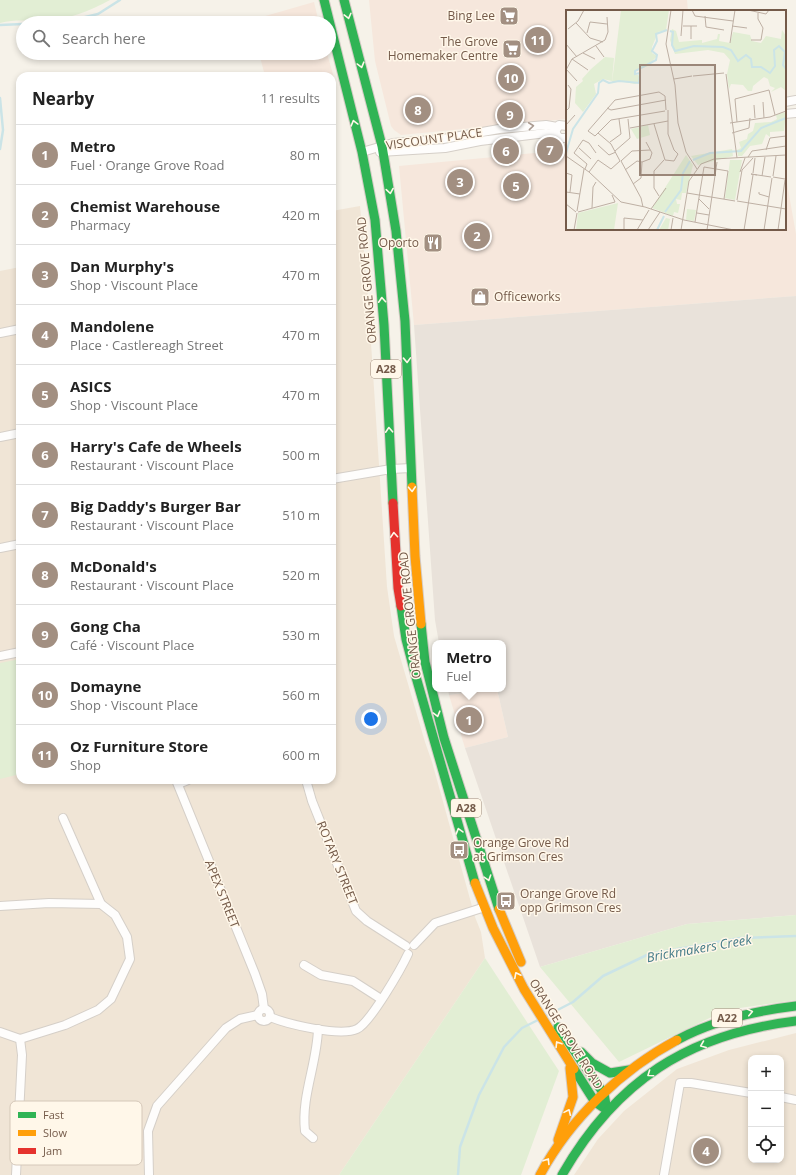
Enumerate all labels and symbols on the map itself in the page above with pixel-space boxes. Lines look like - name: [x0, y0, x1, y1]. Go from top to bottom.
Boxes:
- supermarket icon: Bing Lee: [498, 5, 520, 27]
- place label: Bing Lee: [447, 7, 495, 24]
- inset map: [566, 10, 786, 230]
- one-way arrow: [343, 12, 351, 19]
- pin: 11: [525, 25, 551, 55]
- place label: The Grove Homemaker Centre: [388, 33, 498, 64]
- supermarket icon: The Grove Homemaker Centre: [501, 38, 523, 60]
- one-way arrow: [356, 62, 365, 69]
- pin: 10: [498, 63, 524, 93]
- pin: 8: [405, 95, 431, 125]
- pin: 9: [497, 100, 523, 130]
- one-way arrow: [350, 120, 359, 127]
- one-way arrow: [528, 122, 534, 131]
- street label: VISCOUNT PLACE: [385, 123, 483, 154]
- pin: 7: [537, 135, 563, 165]
- pin: 6: [493, 136, 519, 166]
- pin: 3: [447, 167, 473, 197]
- pin: 5: [503, 171, 529, 201]
- one-way arrow: [385, 188, 394, 194]
- street label: ORANGE GROVE ROAD: [352, 216, 381, 344]
- pin: 2: [464, 221, 490, 251]
- restaurant icon: Oporto: [422, 232, 444, 254]
- place label: Oporto: [379, 234, 419, 251]
- shop icon: Officeworks: [469, 286, 491, 308]
- place label: Officeworks: [494, 288, 561, 305]
- one-way arrow: [378, 297, 386, 303]
- one-way arrow: [402, 357, 411, 363]
- road number: A28: [371, 360, 401, 378]
- one-way arrow: [385, 427, 393, 433]
- one-way arrow: [408, 486, 416, 492]
- one-way arrow: [390, 532, 399, 539]
- street label: ORANGE GROVE ROAD: [394, 551, 425, 679]
- pin: 1: [456, 705, 482, 735]
- your location: [361, 709, 381, 729]
- one-way arrow: [433, 710, 441, 717]
- road number: A28: [451, 799, 481, 817]
- street label: ROTARY STREET: [313, 818, 362, 907]
- one-way arrow: [456, 828, 464, 834]
- place label: Orange Grove Rd at Grimson Cres: [473, 834, 569, 865]
- bus stop icon: Orange Grove Rd at Grimson Cres: [448, 839, 470, 861]
- street label: APEX STREET: [201, 857, 244, 931]
- one-way arrow: [484, 874, 492, 881]
- place label: Orange Grove Rd opp Grimson Cres: [520, 885, 621, 916]
- bus stop icon: Orange Grove Rd opp Grimson Cres: [495, 890, 517, 912]
- water label: Brickmakers Creek: [645, 930, 753, 966]
- one-way arrow: [514, 972, 522, 980]
- street label: ORANGE GROVE ROAD: [525, 975, 607, 1092]
- road number: A22: [712, 1009, 742, 1027]
- one-way arrow: [747, 1009, 754, 1017]
- one-way arrow: [700, 1040, 708, 1048]
- one-way arrow: [555, 1041, 563, 1048]
- one-way arrow: [647, 1069, 654, 1076]
- legend: [10, 1101, 142, 1165]
- text: Fast: [43, 1107, 64, 1122]
- one-way arrow: [563, 1108, 571, 1116]
- text: Slow: [43, 1125, 67, 1140]
- pin: 4: [693, 1136, 719, 1166]
- text: Jam: [42, 1143, 62, 1158]
- one-way arrow: [542, 1158, 550, 1165]

